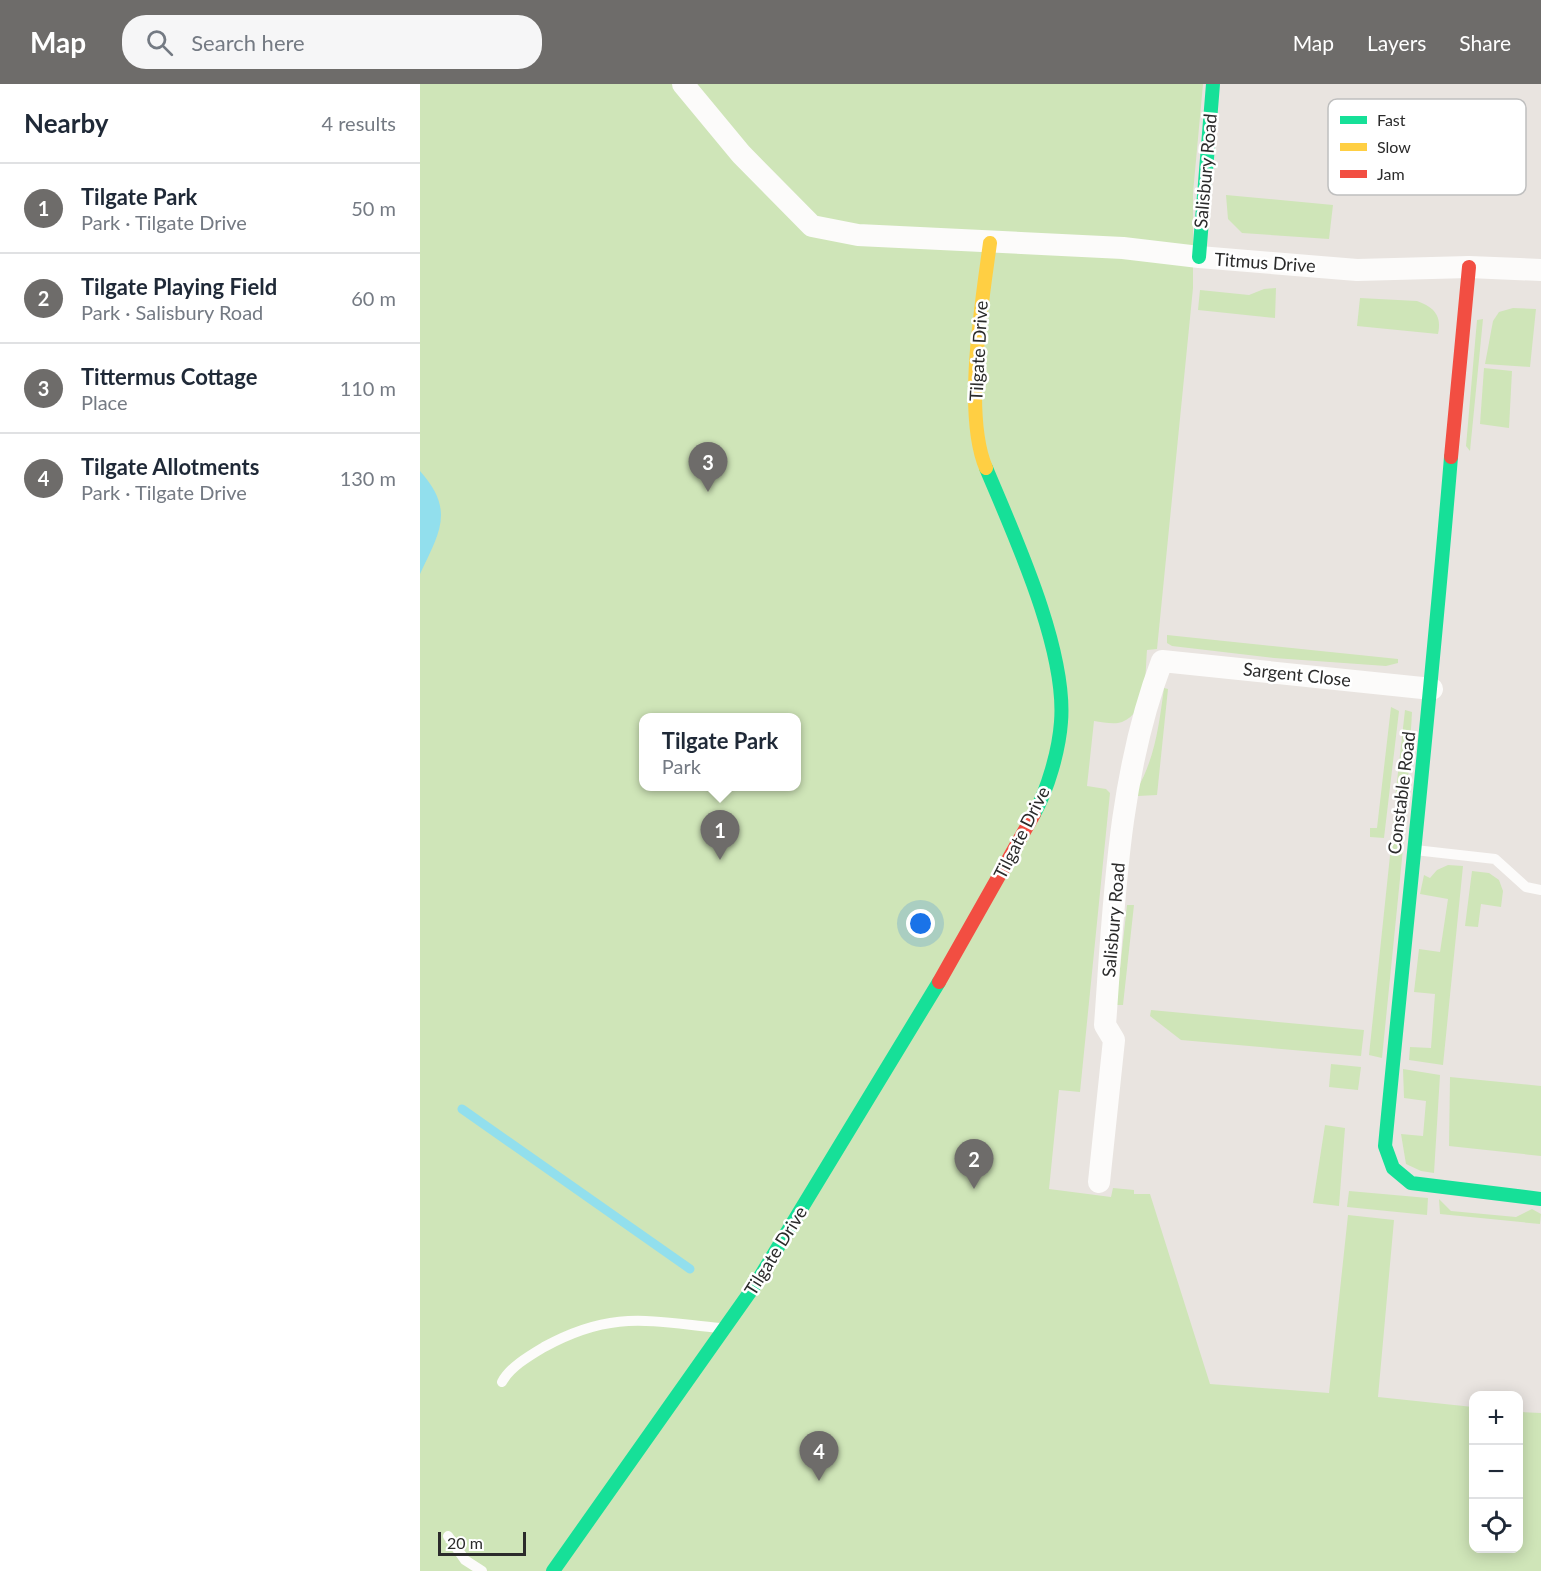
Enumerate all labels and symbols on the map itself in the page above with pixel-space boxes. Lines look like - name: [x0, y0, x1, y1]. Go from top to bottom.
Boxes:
- legend: [1328, 99, 1526, 195]
- text: Fast: [1377, 110, 1406, 129]
- street label: Salisbury Road: [1189, 113, 1221, 229]
- text: Slow: [1377, 137, 1411, 156]
- text: Jam: [1377, 164, 1405, 183]
- street label: Titmus Drive: [1214, 247, 1316, 277]
- street label: Tilgate Drive: [964, 300, 992, 402]
- pin: 3: [688, 442, 728, 492]
- street label: Sargent Close: [1242, 657, 1352, 691]
- street label: Constable Road: [1383, 730, 1419, 856]
- street label: Tilgate Drive: [988, 783, 1054, 882]
- pin: 1: [700, 810, 740, 860]
- street label: Salisbury Road: [1097, 862, 1129, 978]
- your location: [906, 909, 935, 938]
- pin: 2: [954, 1140, 994, 1189]
- street label: Tilgate Drive: [739, 1202, 811, 1299]
- pin: 4: [800, 1432, 838, 1481]
- scale bar: [438, 1529, 526, 1556]

